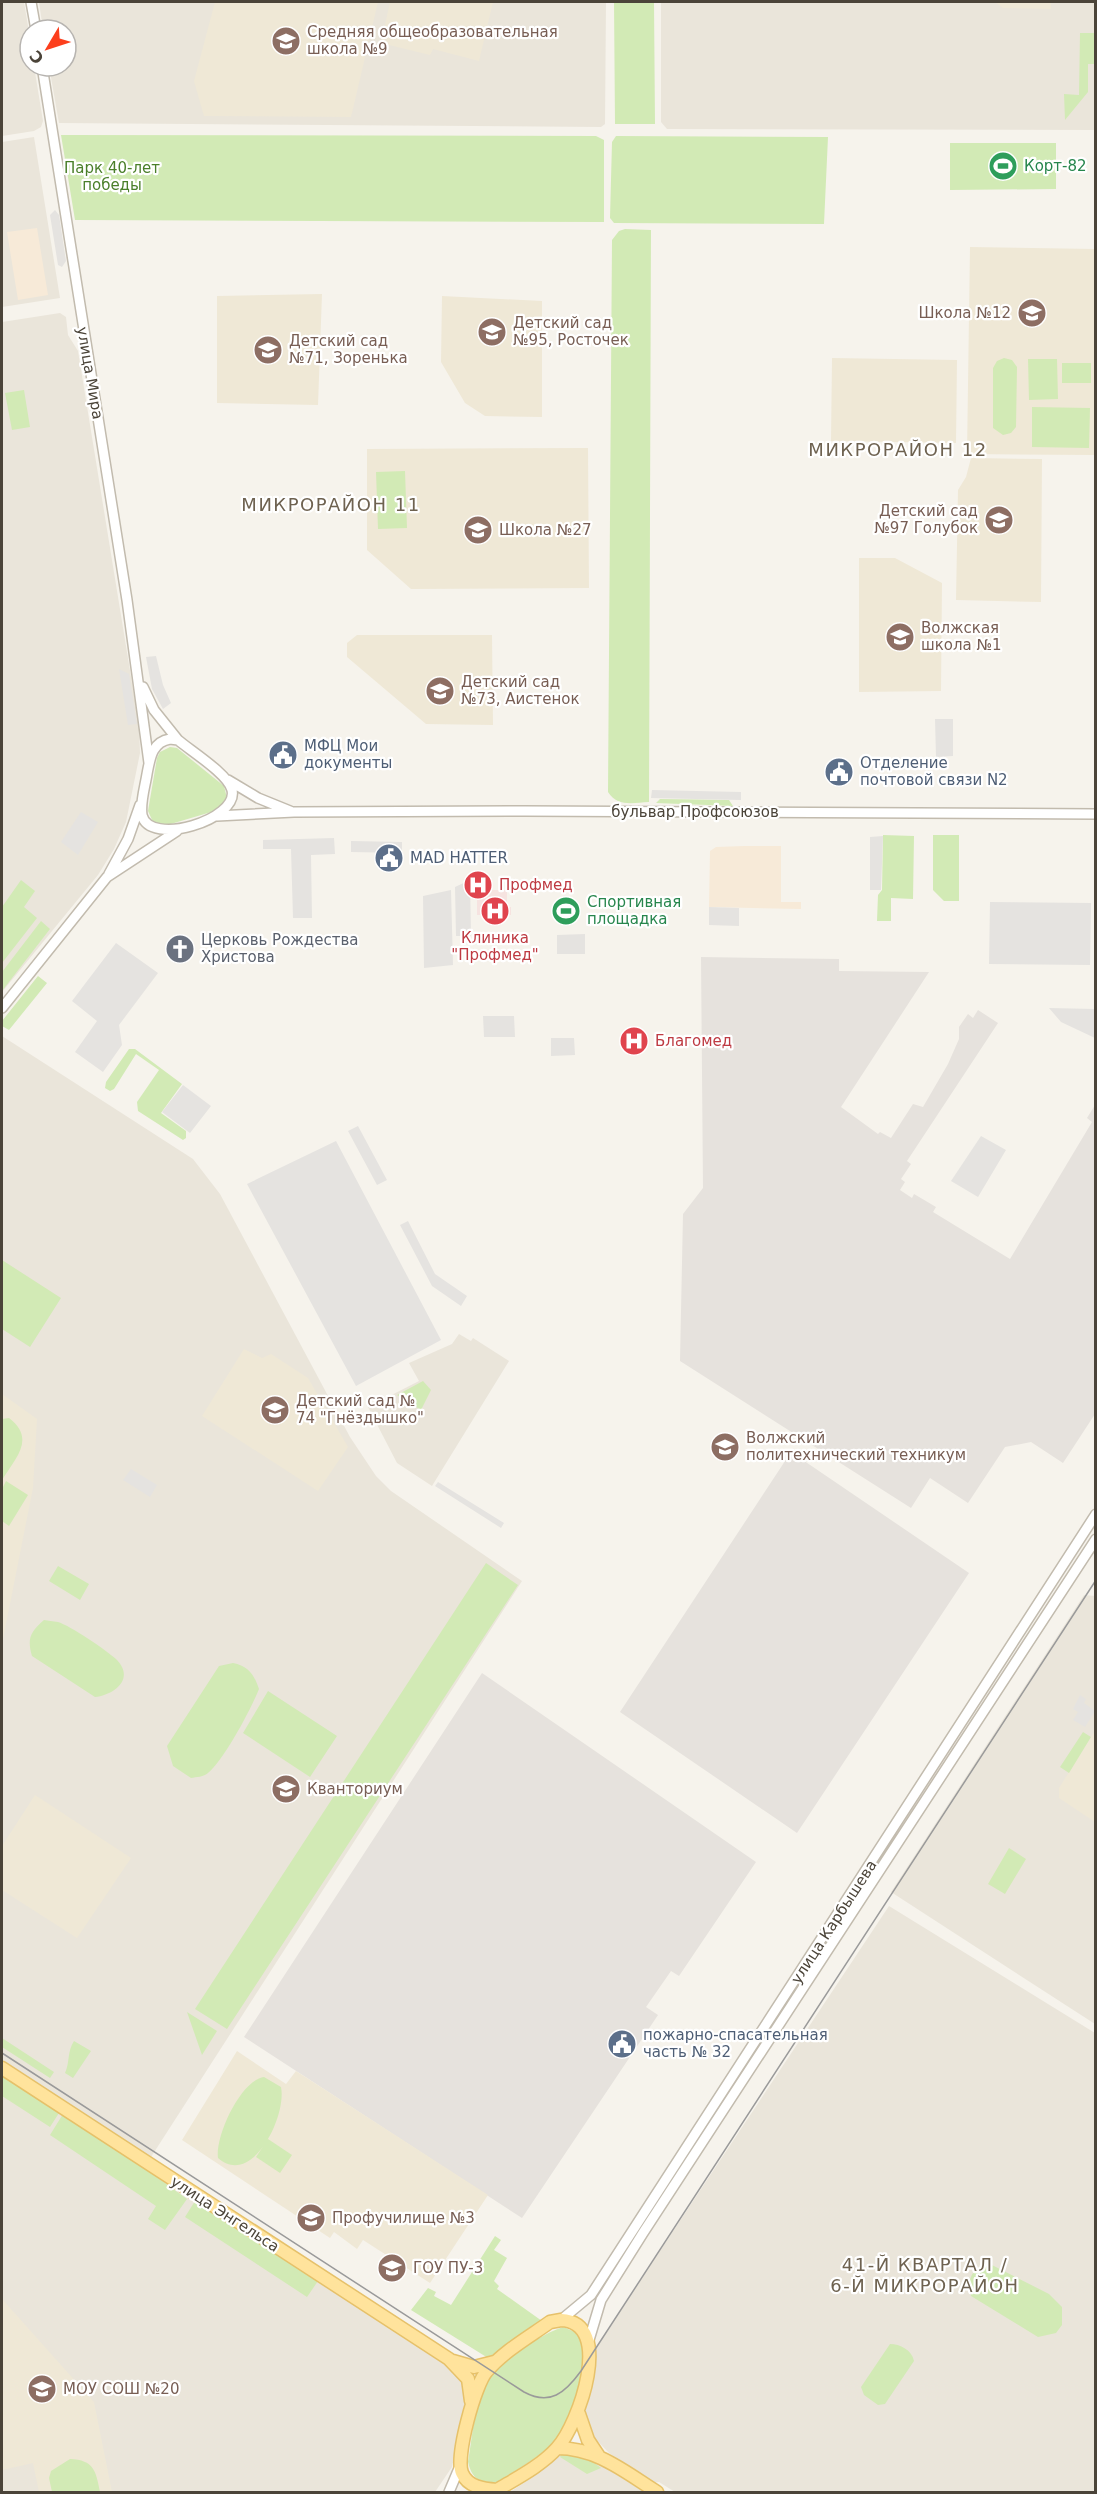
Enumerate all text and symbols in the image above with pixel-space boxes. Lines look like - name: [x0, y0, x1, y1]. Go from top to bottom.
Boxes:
- north arrow: [18, 18, 78, 78]
- place label: Средняя общеобразовательная школа №9: [307, 23, 558, 58]
- school or university icon: Средняя общеобразовательная школа №9: [270, 25, 302, 57]
- text: С: [26, 47, 48, 68]
- sports icon: Корт-82: [987, 150, 1019, 182]
- place label: Корт-82: [1024, 157, 1087, 175]
- park label: Парк 40-лет победы: [64, 159, 160, 194]
- school or university icon: Школа №12: [1016, 297, 1048, 329]
- place label: Школа №12: [918, 304, 1011, 322]
- place label: Детский сад №95, Росточек: [513, 314, 629, 349]
- school or university icon: Детский сад №95, Росточек: [476, 316, 508, 348]
- street label: улица Мира: [73, 325, 107, 421]
- place label: Детский сад №71, Зоренька: [289, 332, 408, 367]
- school or university icon: Детский сад №71, Зоренька: [252, 334, 284, 366]
- district label: МИКРОРАЙОН 12: [808, 439, 988, 460]
- district label: МИКРОРАЙОН 11: [241, 494, 421, 515]
- place label: Детский сад №97 Голубок: [874, 502, 978, 537]
- school or university icon: Детский сад №97 Голубок: [983, 504, 1015, 536]
- school or university icon: Школа №27: [462, 514, 494, 546]
- place label: Школа №27: [499, 521, 592, 539]
- place label: Волжская школа №1: [921, 619, 1002, 654]
- school or university icon: Волжская школа №1: [884, 621, 916, 653]
- place label: Детский сад №73, Аистенок: [461, 673, 580, 708]
- school or university icon: Детский сад №73, Аистенок: [424, 675, 456, 707]
- place label: МФЦ Мои документы: [304, 737, 392, 772]
- public building icon: МФЦ Мои документы: [267, 739, 299, 771]
- place label: Отделение почтовой связи N2: [860, 754, 1008, 789]
- public building icon: Отделение почтовой связи N2: [823, 756, 855, 788]
- street label: бульвар Профсоюзов: [611, 803, 779, 821]
- public building icon: MAD HATTER: [373, 842, 405, 874]
- place label: MAD HATTER: [410, 849, 508, 867]
- hospital icon: Профмед: [462, 869, 494, 901]
- place label: Профмед: [499, 876, 573, 894]
- place label: Спортивная площадка: [587, 893, 681, 928]
- hospital icon: Клиника "Профмед": [479, 895, 511, 927]
- sports icon: Спортивная площадка: [550, 895, 582, 927]
- place label: Клиника "Профмед": [451, 929, 539, 964]
- place label: Церковь Рождества Христова: [201, 931, 358, 966]
- church icon: Церковь Рождества Христова: [164, 933, 196, 965]
- hospital icon: Благомед: [618, 1025, 650, 1057]
- place label: Благомед: [655, 1032, 732, 1050]
- place label: Детский сад № 74 "Гнёздышко": [296, 1392, 424, 1427]
- school or university icon: Детский сад № 74 "Гнёздышко": [259, 1394, 291, 1426]
- place label: Волжский политехнический техникум: [746, 1429, 966, 1464]
- school or university icon: Волжский политехнический техникум: [709, 1431, 741, 1463]
- school or university icon: Кванториум: [270, 1773, 302, 1805]
- place label: Кванториум: [307, 1780, 403, 1798]
- street label: улица Карбышева: [787, 1857, 881, 1987]
- place label: пожарно-спасательная часть № 32: [643, 2026, 828, 2061]
- public building icon: пожарно-спасательная часть № 32: [606, 2028, 638, 2060]
- street label: улица Энгельса: [167, 2172, 283, 2256]
- school or university icon: Профучилище №3: [295, 2202, 327, 2234]
- place label: Профучилище №3: [332, 2209, 475, 2227]
- school or university icon: ГОУ ПУ-3: [376, 2252, 408, 2284]
- district label: 41-Й КВАРТАЛ / 6-Й МИКРОРАЙОН: [830, 2254, 1020, 2296]
- place label: ГОУ ПУ-3: [413, 2259, 483, 2277]
- school or university icon: МОУ СОШ №20: [26, 2373, 58, 2405]
- place label: МОУ СОШ №20: [63, 2380, 179, 2398]

